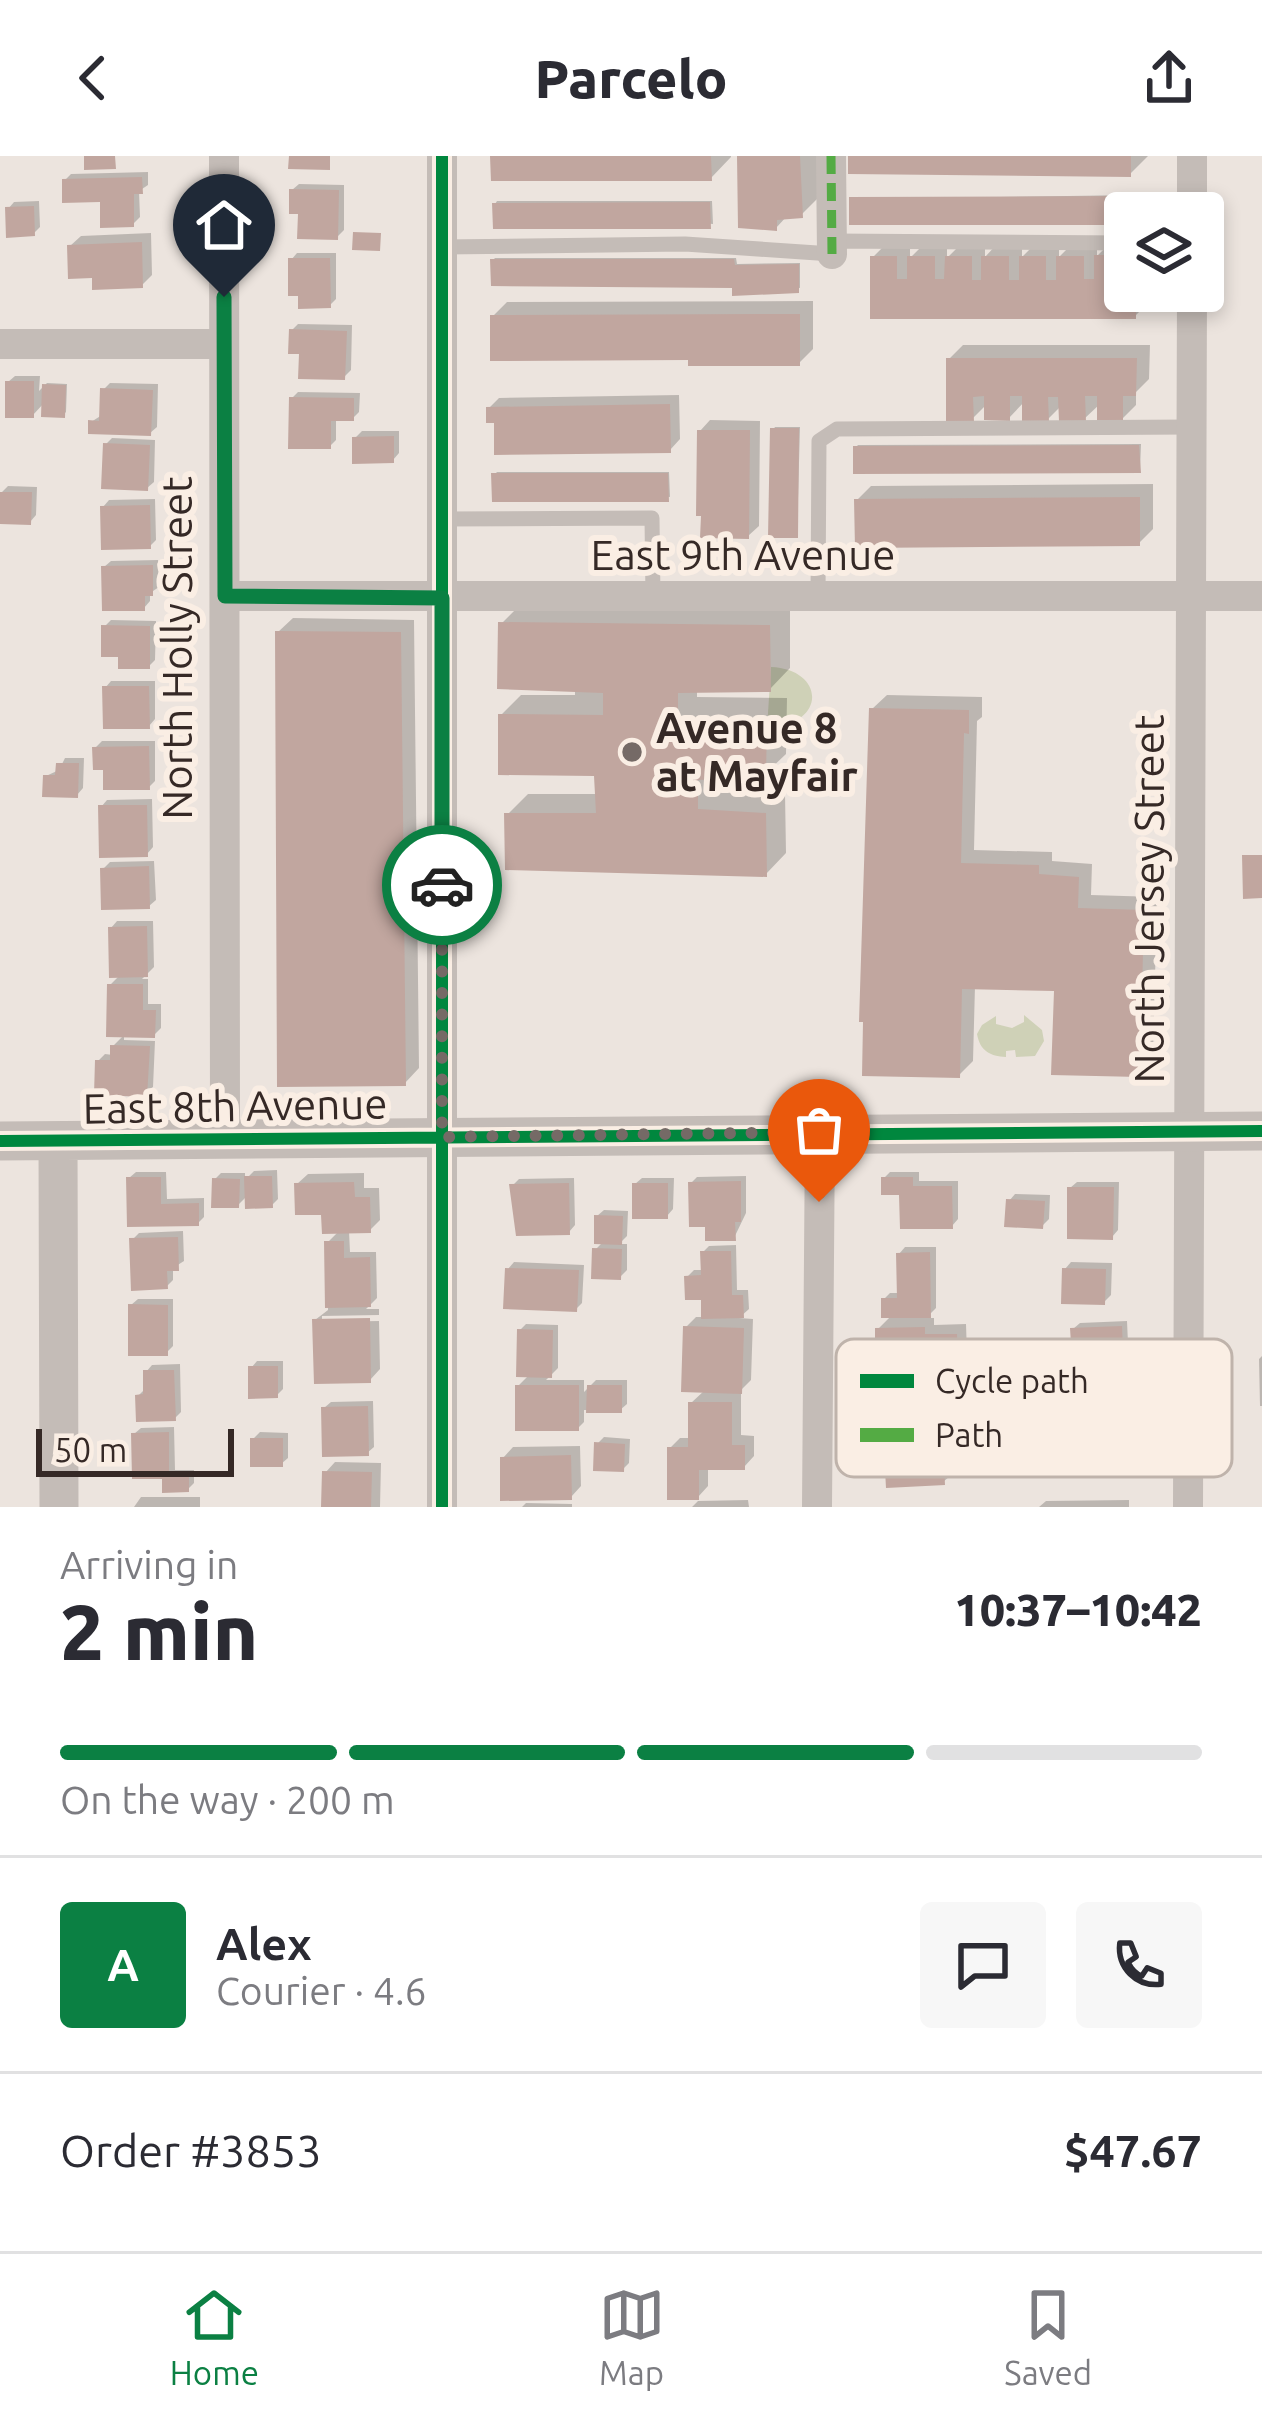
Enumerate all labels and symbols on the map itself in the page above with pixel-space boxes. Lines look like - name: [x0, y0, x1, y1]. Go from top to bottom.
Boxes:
- pin: [173, 174, 275, 297]
- street label: North Holly Street: [153, 476, 200, 820]
- street label: East 9th Avenue: [591, 531, 895, 578]
- place label: Avenue 8 at Mayfair: [656, 704, 858, 799]
- street label: North Jersey Street: [1125, 715, 1172, 1083]
- marker: Avenue 8 at Mayfair: [619, 739, 645, 765]
- courier: [382, 825, 502, 945]
- street label: East 8th Avenue: [82, 1079, 388, 1132]
- pin: [768, 1079, 870, 1202]
- legend: [836, 1339, 1232, 1477]
- text: Cycle path: [935, 1362, 1089, 1399]
- text: Path: [935, 1416, 1003, 1453]
- scale bar: [36, 1423, 234, 1476]

